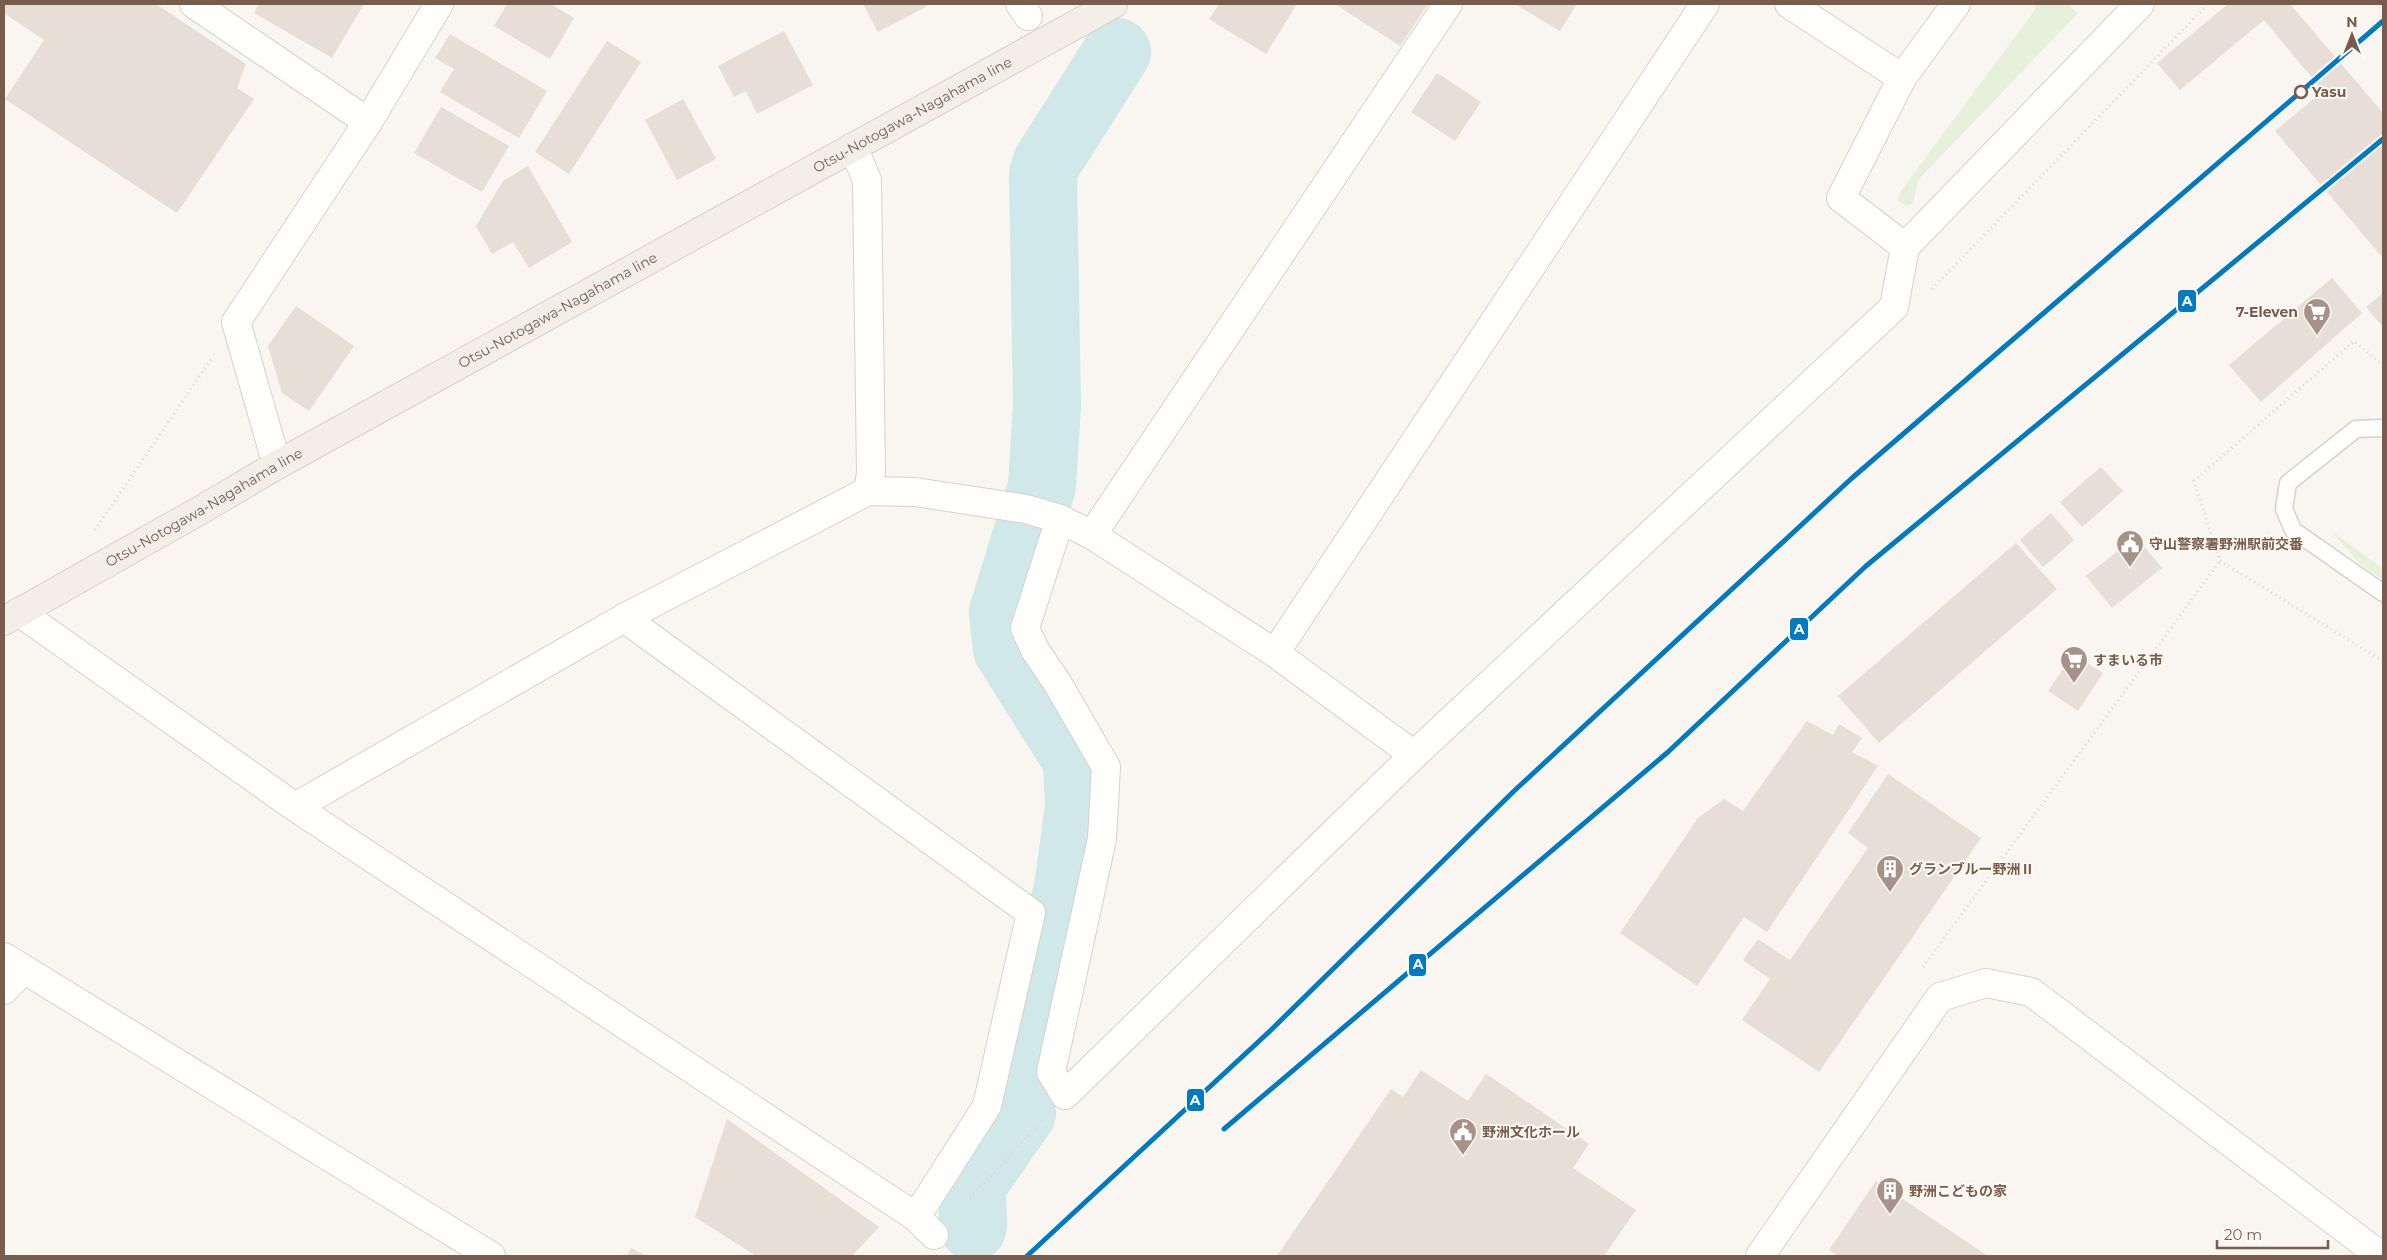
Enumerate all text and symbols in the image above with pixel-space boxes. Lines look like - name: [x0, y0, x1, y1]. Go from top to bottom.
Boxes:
- north arrow: [2327, 10, 2377, 60]
- text: N: [2346, 13, 2358, 31]
- street label: Otsu-Notogawa-Nagahama line: [810, 53, 1015, 177]
- place label: Yasu: [2311, 83, 2346, 101]
- marker: Yasu: [2294, 85, 2308, 99]
- street label: Otsu-Notogawa-Nagahama line: [455, 248, 660, 372]
- line badge: A: [2177, 289, 2197, 313]
- text: A: [2181, 292, 2193, 310]
- supermarket icon: 7-Eleven: [2302, 297, 2332, 336]
- place label: 7-Eleven: [2236, 303, 2298, 321]
- street label: Otsu-Notogawa-Nagahama line: [102, 444, 306, 571]
- public building icon: 守山警察署野洲駅前交番: [2115, 529, 2145, 568]
- place label: 守山警察署野洲駅前交番: [2149, 535, 2303, 553]
- line badge: A: [1789, 617, 1809, 641]
- text: A: [1793, 620, 1805, 638]
- supermarket icon: すまいる市: [2059, 645, 2089, 684]
- place label: すまいる市: [2093, 651, 2163, 669]
- building icon: グランブルー野洲Ⅱ: [1875, 854, 1905, 893]
- place label: グランブルー野洲Ⅱ: [1909, 860, 2035, 878]
- line badge: A: [1408, 953, 1427, 977]
- text: A: [1412, 955, 1424, 973]
- line badge: A: [1186, 1088, 1205, 1112]
- text: A: [1189, 1091, 1201, 1109]
- public building icon: 野洲文化ホール: [1448, 1117, 1478, 1156]
- place label: 野洲文化ホール: [1482, 1123, 1580, 1141]
- building icon: 野洲こどもの家: [1875, 1176, 1905, 1215]
- place label: 野洲こどもの家: [1909, 1182, 2007, 1200]
- scale bar: [2217, 1218, 2328, 1250]
- text: 20 m: [2224, 1225, 2262, 1244]

